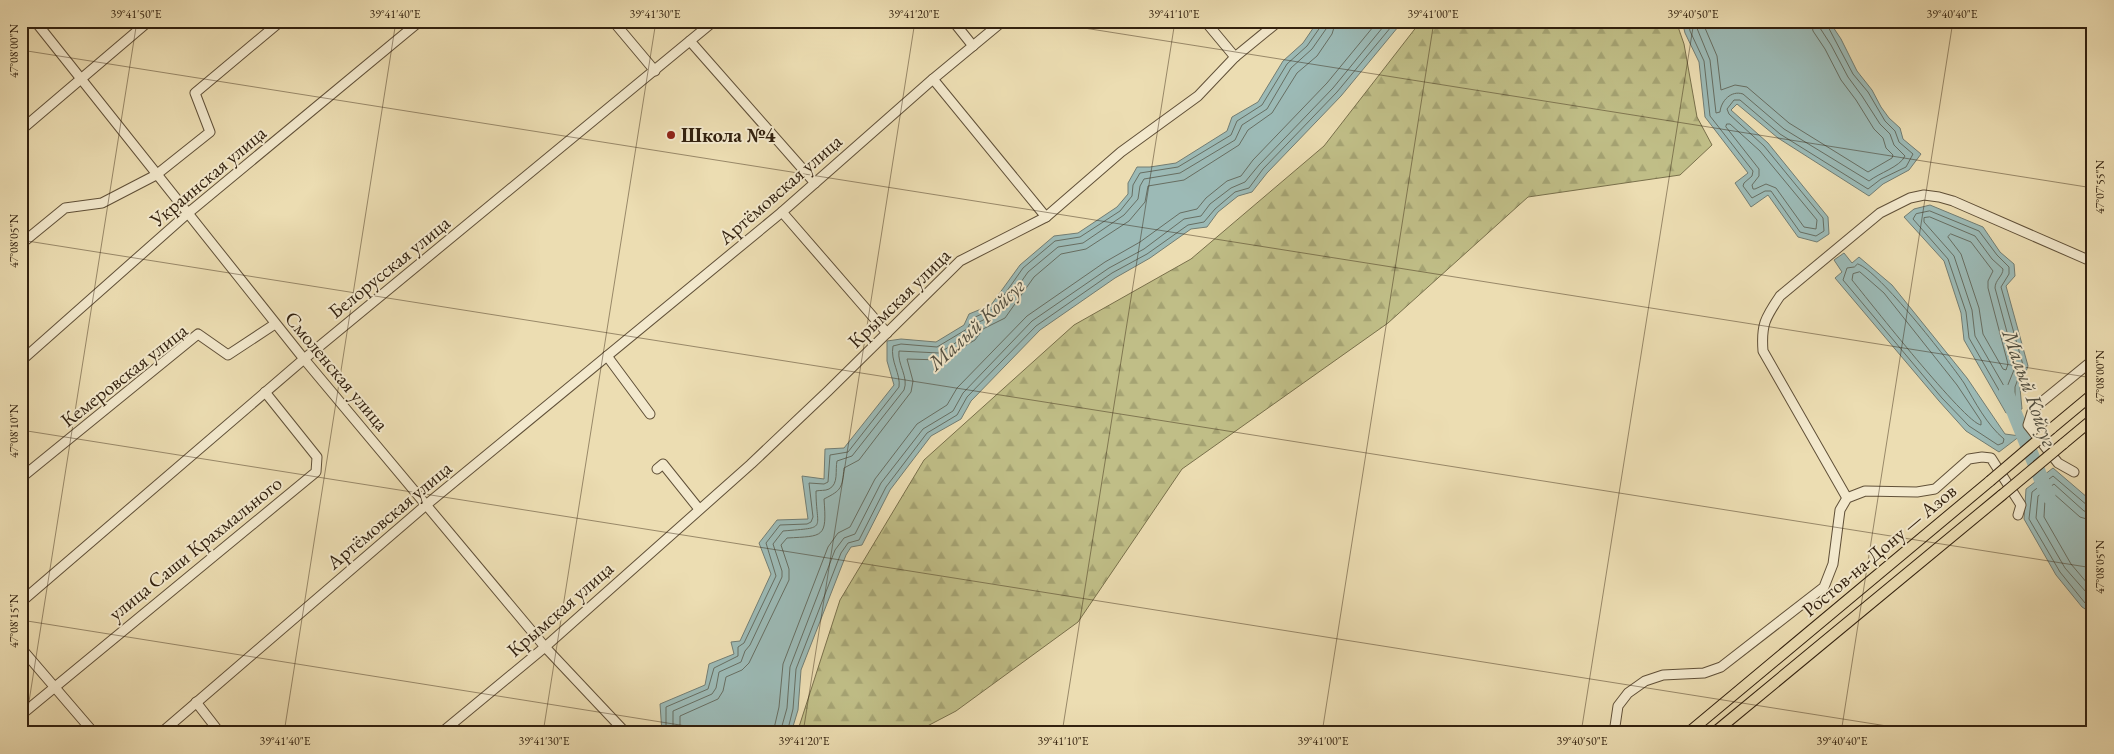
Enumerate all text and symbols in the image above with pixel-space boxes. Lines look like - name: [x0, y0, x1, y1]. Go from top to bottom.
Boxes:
- text: 39°41'50"E: [110, 6, 162, 22]
- text: 39°41'40"E: [369, 6, 421, 22]
- text: 39°41'30"E: [629, 6, 681, 22]
- text: 39°41'20"E: [888, 6, 940, 22]
- text: 39°41'10"E: [1148, 6, 1200, 22]
- text: 39°41'00"E: [1407, 6, 1459, 22]
- text: 39°40'50"E: [1667, 6, 1719, 22]
- text: 39°40'40"E: [1926, 6, 1978, 22]
- text: 47°08'00"N: [6, 24, 22, 78]
- street label: Украинская улица: [144, 120, 272, 233]
- place label: Школа №4: [681, 122, 776, 148]
- street label: Артёмовская улица: [712, 128, 847, 251]
- marker: Школа №4: [665, 129, 677, 141]
- text: 47°07'55"N: [2092, 160, 2108, 214]
- street label: Белорусская улица: [323, 210, 455, 324]
- text: 47°08'05"N: [6, 214, 22, 268]
- street label: Крымская улица: [842, 242, 956, 354]
- water label: Малый Койсуг: [920, 272, 1030, 377]
- street label: Смоленская улица: [279, 306, 395, 436]
- street label: Кемеровская улица: [55, 317, 193, 433]
- water label: Малый Койсуг: [1996, 324, 2064, 451]
- text: 47°08'00"N: [2092, 350, 2108, 404]
- text: 47°08'10"N: [6, 404, 22, 458]
- street label: Артёмовская улица: [320, 455, 457, 576]
- street label: улица Саши Крахмального: [103, 470, 287, 626]
- street label: Ростов-на-Дону — Азов: [1796, 478, 1962, 622]
- text: 47°08'05"N: [2092, 540, 2108, 594]
- street label: Крымская улица: [501, 556, 619, 662]
- text: 47°08'15"N: [6, 594, 22, 648]
- text: 39°41'40"E: [259, 733, 311, 749]
- text: 39°41'30"E: [518, 733, 570, 749]
- text: 39°41'20"E: [778, 733, 830, 749]
- text: 39°41'10"E: [1037, 733, 1089, 749]
- text: 39°41'00"E: [1297, 733, 1349, 749]
- text: 39°40'50"E: [1556, 733, 1608, 749]
- text: 39°40'40"E: [1816, 733, 1868, 749]

